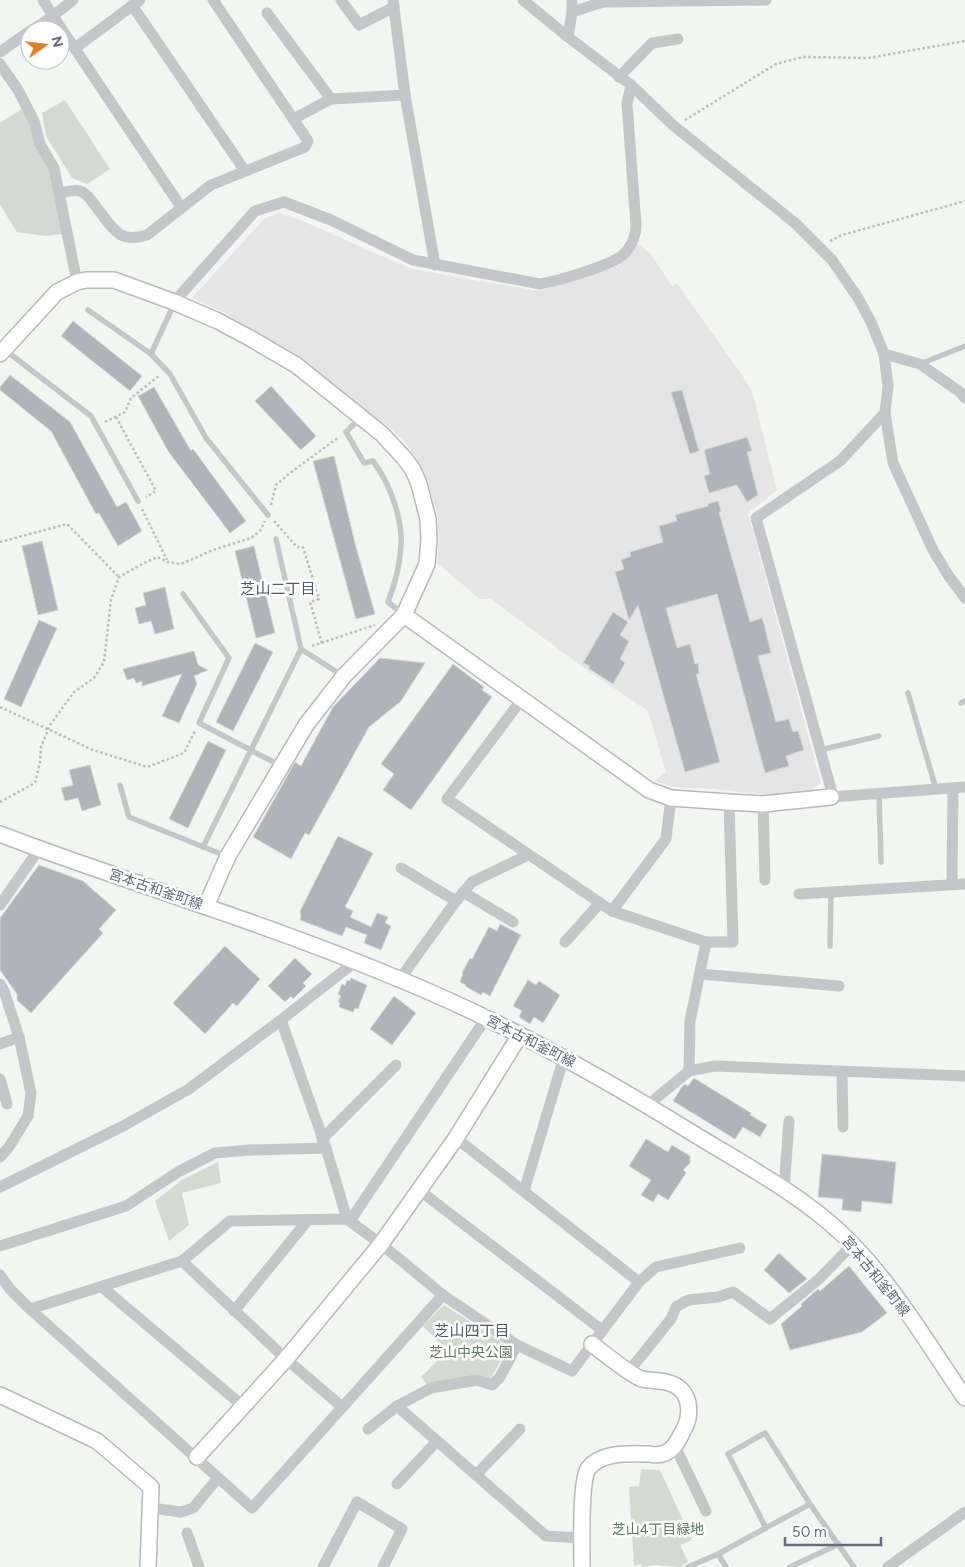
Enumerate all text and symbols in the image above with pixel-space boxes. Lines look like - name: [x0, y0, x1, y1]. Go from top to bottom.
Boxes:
- north arrow: [20, 20, 70, 70]
- text: N: [47, 34, 67, 49]
- district label: 芝山二丁目: [240, 580, 316, 598]
- street label: 宮本古和釜町線: [107, 865, 205, 913]
- street label: 宮本古和釜町線: [483, 1012, 578, 1071]
- street label: 宮本古和釜町線: [838, 1233, 913, 1320]
- district label: 芝山四丁目: [434, 1322, 510, 1340]
- park label: 芝山中央公園: [429, 1344, 513, 1361]
- scale bar: [785, 1514, 881, 1546]
- park label: 芝山4丁目緑地: [612, 1521, 704, 1538]
- text: 50 m: [792, 1523, 827, 1541]

